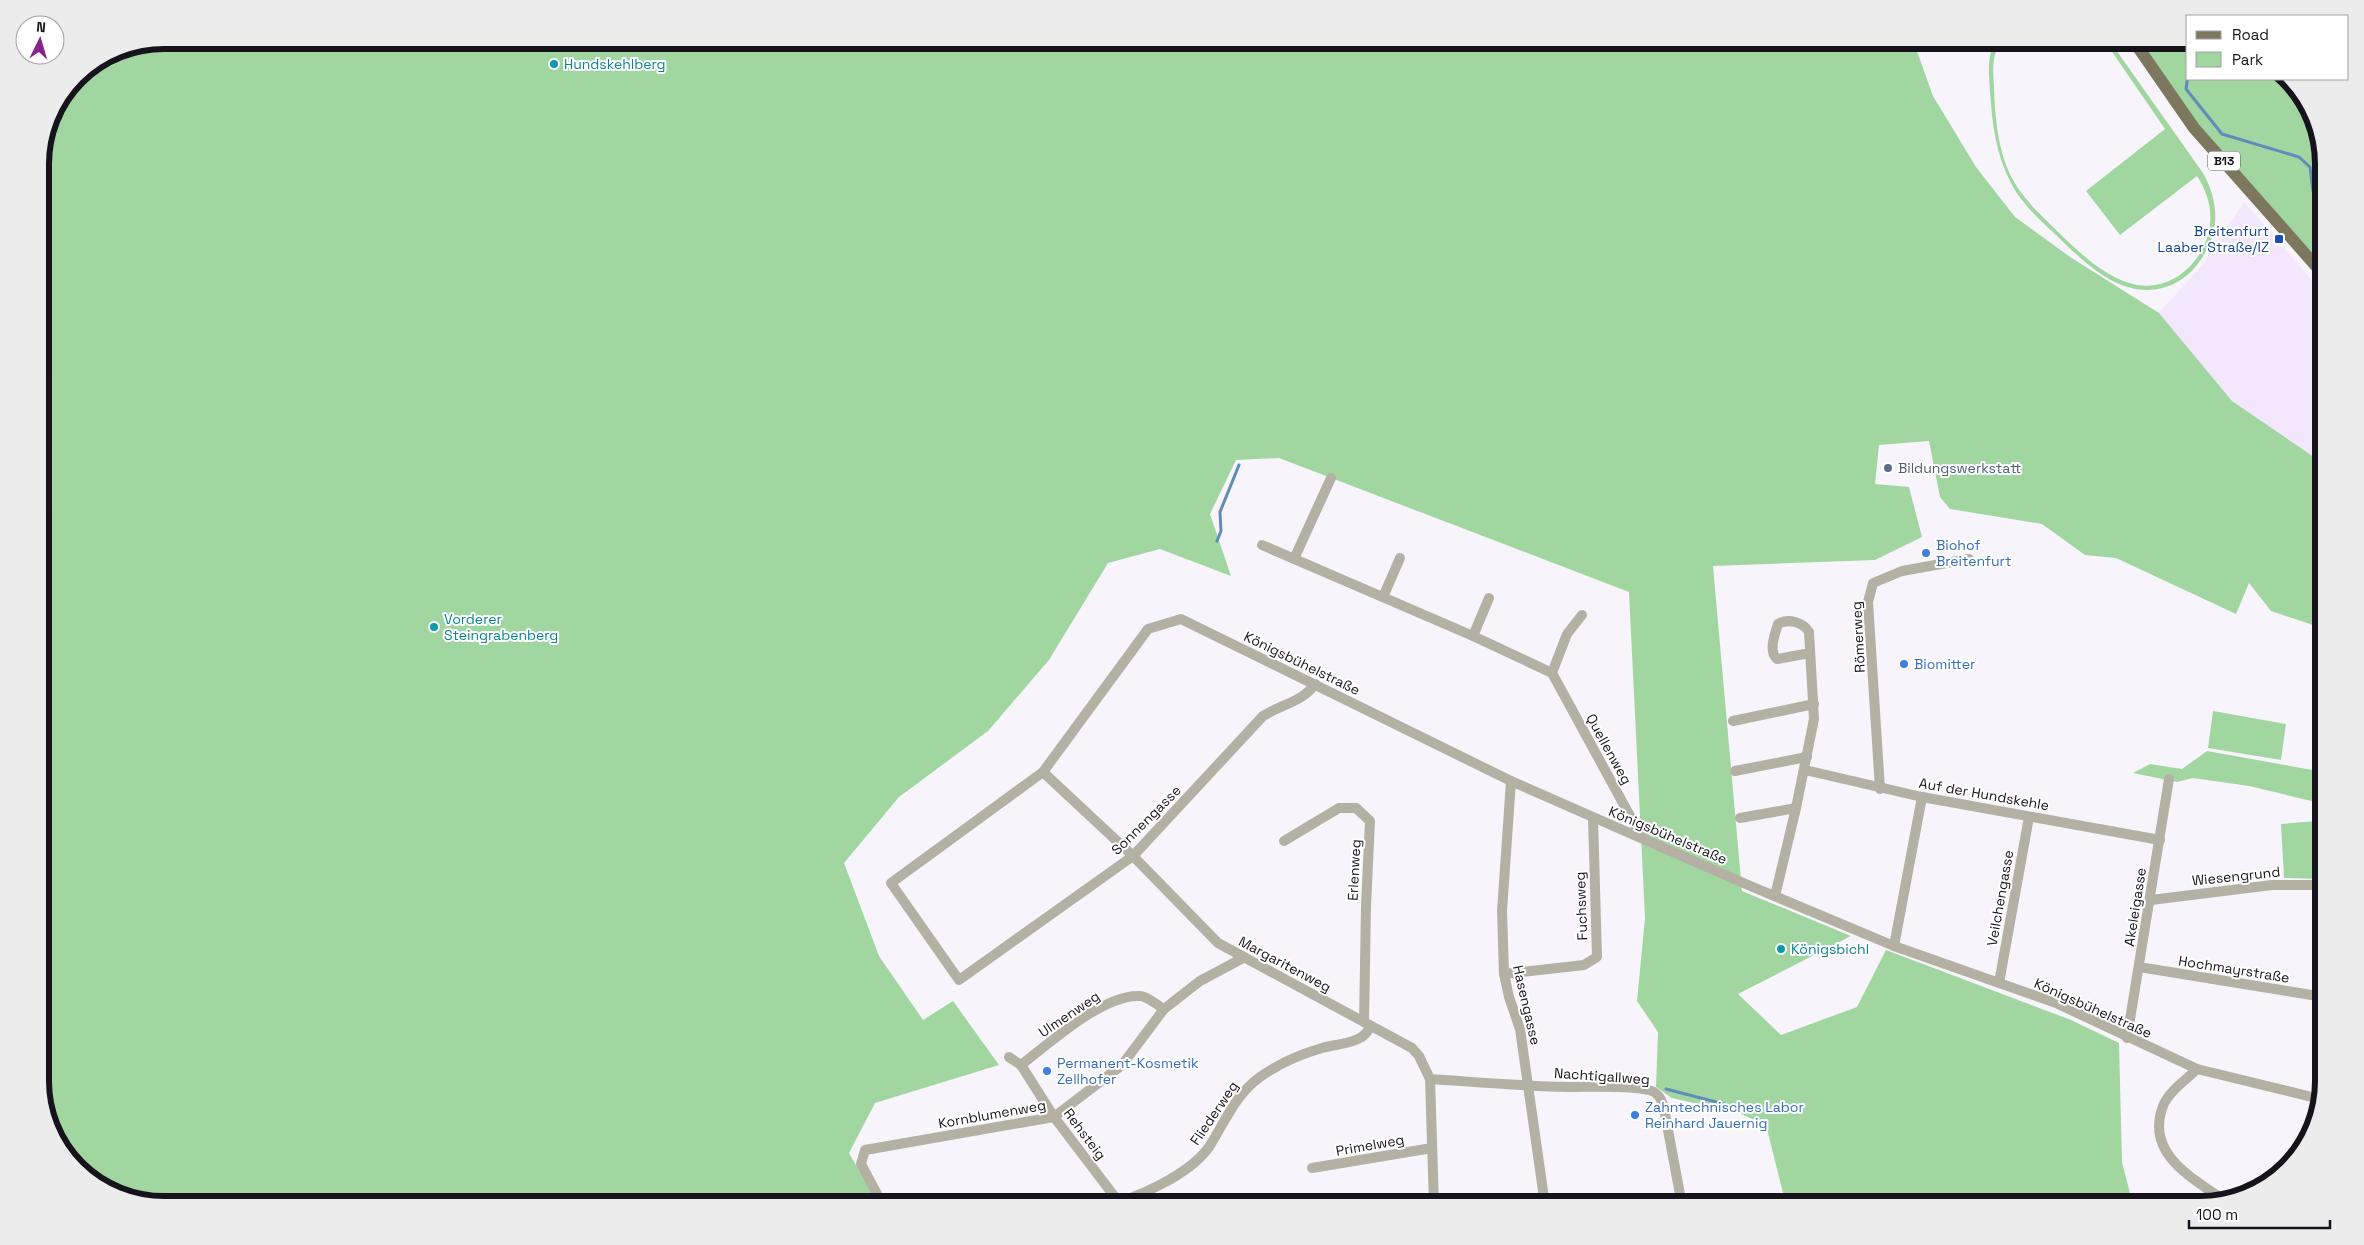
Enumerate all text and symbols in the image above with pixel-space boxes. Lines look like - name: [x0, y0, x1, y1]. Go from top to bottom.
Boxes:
- north arrow: [15, 15, 65, 65]
- legend: [2186, 15, 2349, 80]
- text: N: [36, 18, 47, 36]
- text: Road: [2232, 25, 2269, 44]
- text: Park: [2232, 50, 2263, 69]
- place label: Hundskehlberg: [564, 55, 666, 73]
- marker: Hundskehlberg: [548, 58, 560, 70]
- road number: B13: [2208, 152, 2240, 170]
- place label: Breitenfurt Laaber Straße/IZ: [2157, 222, 2269, 256]
- marker: Breitenfurt Laaber Straße/IZ: [2273, 233, 2285, 245]
- place label: Bildungswerkstatt: [1898, 459, 2021, 477]
- marker: Bildungswerkstatt: [1882, 462, 1894, 474]
- place label: Biohof Breitenfurt: [1936, 536, 2011, 570]
- marker: Biohof Breitenfurt: [1920, 547, 1932, 559]
- street label: Römerweg: [1847, 601, 1869, 673]
- place label: Vorderer Steingrabenberg: [444, 610, 558, 644]
- marker: Vorderer Steingrabenberg: [428, 621, 440, 633]
- street label: Königsbühelstraße: [1241, 627, 1363, 699]
- place label: Biomitter: [1914, 655, 1975, 673]
- marker: Biomitter: [1898, 658, 1910, 670]
- street label: Quellenweg: [1582, 710, 1636, 788]
- street label: Auf der Hundskehle: [1918, 774, 2050, 814]
- street label: Sonnengasse: [1107, 781, 1185, 859]
- street label: Königsbühelstraße: [1606, 802, 1730, 868]
- street label: Erlenweg: [1343, 839, 1365, 901]
- street label: Veilchengasse: [1983, 849, 2017, 947]
- street label: Wiesengrund: [2191, 862, 2281, 890]
- street label: Akeleigasse: [2120, 866, 2150, 948]
- street label: Fuchsweg: [1571, 871, 1591, 941]
- street label: Margaritenweg: [1236, 932, 1334, 996]
- place label: Königsbichl: [1791, 940, 1869, 958]
- marker: Königsbichl: [1775, 943, 1787, 955]
- street label: Hochmayrstraße: [2177, 951, 2291, 987]
- street label: Hasengasse: [1509, 963, 1545, 1047]
- street label: Königsbühelstraße: [2031, 974, 2155, 1042]
- street label: Ulmenweg: [1035, 987, 1103, 1041]
- place label: Permanent-Kosmetik Zellhofer: [1057, 1054, 1199, 1088]
- street label: Nachtigallweg: [1553, 1064, 1651, 1088]
- marker: Permanent-Kosmetik Zellhofer: [1041, 1065, 1053, 1077]
- street label: Fliederweg: [1186, 1077, 1242, 1149]
- street label: Kornblumenweg: [937, 1096, 1047, 1132]
- place label: Zahntechnisches Labor Reinhard Jauernig: [1645, 1098, 1804, 1132]
- street label: Rehsteig: [1060, 1105, 1110, 1163]
- marker: Zahntechnisches Labor Reinhard Jauernig: [1629, 1109, 1641, 1121]
- street label: Primelweg: [1334, 1130, 1406, 1160]
- scale bar: [2189, 1198, 2330, 1230]
- text: 100 m: [2196, 1205, 2238, 1224]

